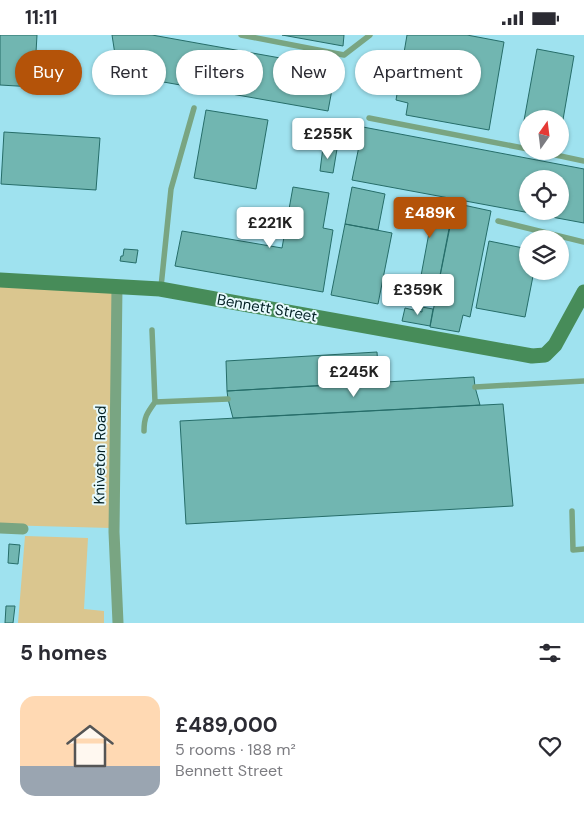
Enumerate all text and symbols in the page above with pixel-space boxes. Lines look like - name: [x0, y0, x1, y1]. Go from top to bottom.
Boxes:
- text: 11:11: [25, 5, 58, 30]
- chip: Buy: [15, 50, 82, 95]
- chip: Rent: [92, 50, 166, 95]
- chip: Filters: [176, 50, 263, 95]
- chip: New: [273, 50, 345, 95]
- chip: Apartment: [355, 50, 481, 95]
- north arrow: [519, 110, 569, 160]
- map controls: [519, 110, 569, 280]
- pin: £255K: [293, 117, 363, 160]
- text: £255K: [303, 123, 353, 144]
- button: locate: [519, 170, 569, 220]
- pin: £489K: [395, 197, 465, 239]
- text: £489K: [405, 202, 455, 223]
- pin: £221K: [235, 207, 305, 249]
- text: £221K: [248, 212, 292, 233]
- button: layers: [519, 230, 569, 280]
- pin: £359K: [383, 273, 453, 316]
- text: £359K: [393, 279, 443, 300]
- street label: Bennett Street: [215, 289, 319, 327]
- pin: £245K: [319, 355, 389, 398]
- text: £245K: [329, 361, 379, 382]
- street label: Kniveton Road: [89, 405, 111, 505]
- text: 5 homes: [20, 639, 107, 667]
- icon: filters: [536, 639, 564, 667]
- text: £489,000: [175, 711, 277, 739]
- icon: home: [60, 716, 120, 776]
- icon: heart: [536, 732, 564, 760]
- text: 5 rooms · 188 m²: [175, 739, 296, 760]
- text: Bennett Street: [175, 760, 283, 781]

